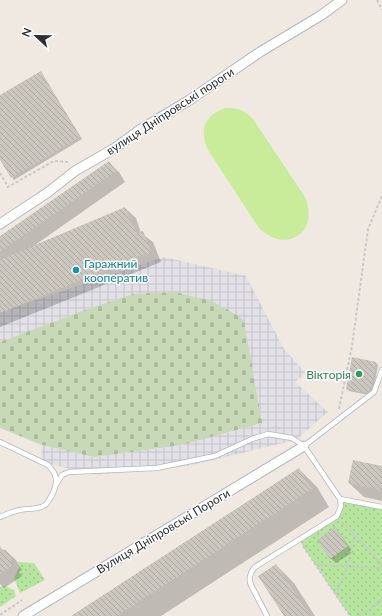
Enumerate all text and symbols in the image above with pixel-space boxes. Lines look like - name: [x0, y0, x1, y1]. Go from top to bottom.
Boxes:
- north arrow: [16, 16, 56, 56]
- text: N: [19, 26, 34, 38]
- street label: вулиця Дніпровські пороги: [103, 64, 237, 158]
- place label: Гаражний кооператив: [84, 256, 148, 285]
- marker: Гаражний кооператив: [71, 265, 81, 275]
- place label: Вікторія: [306, 367, 351, 382]
- marker: Вікторія: [354, 369, 364, 379]
- street label: Вулиця Дніпровські Пороги: [94, 485, 233, 577]

